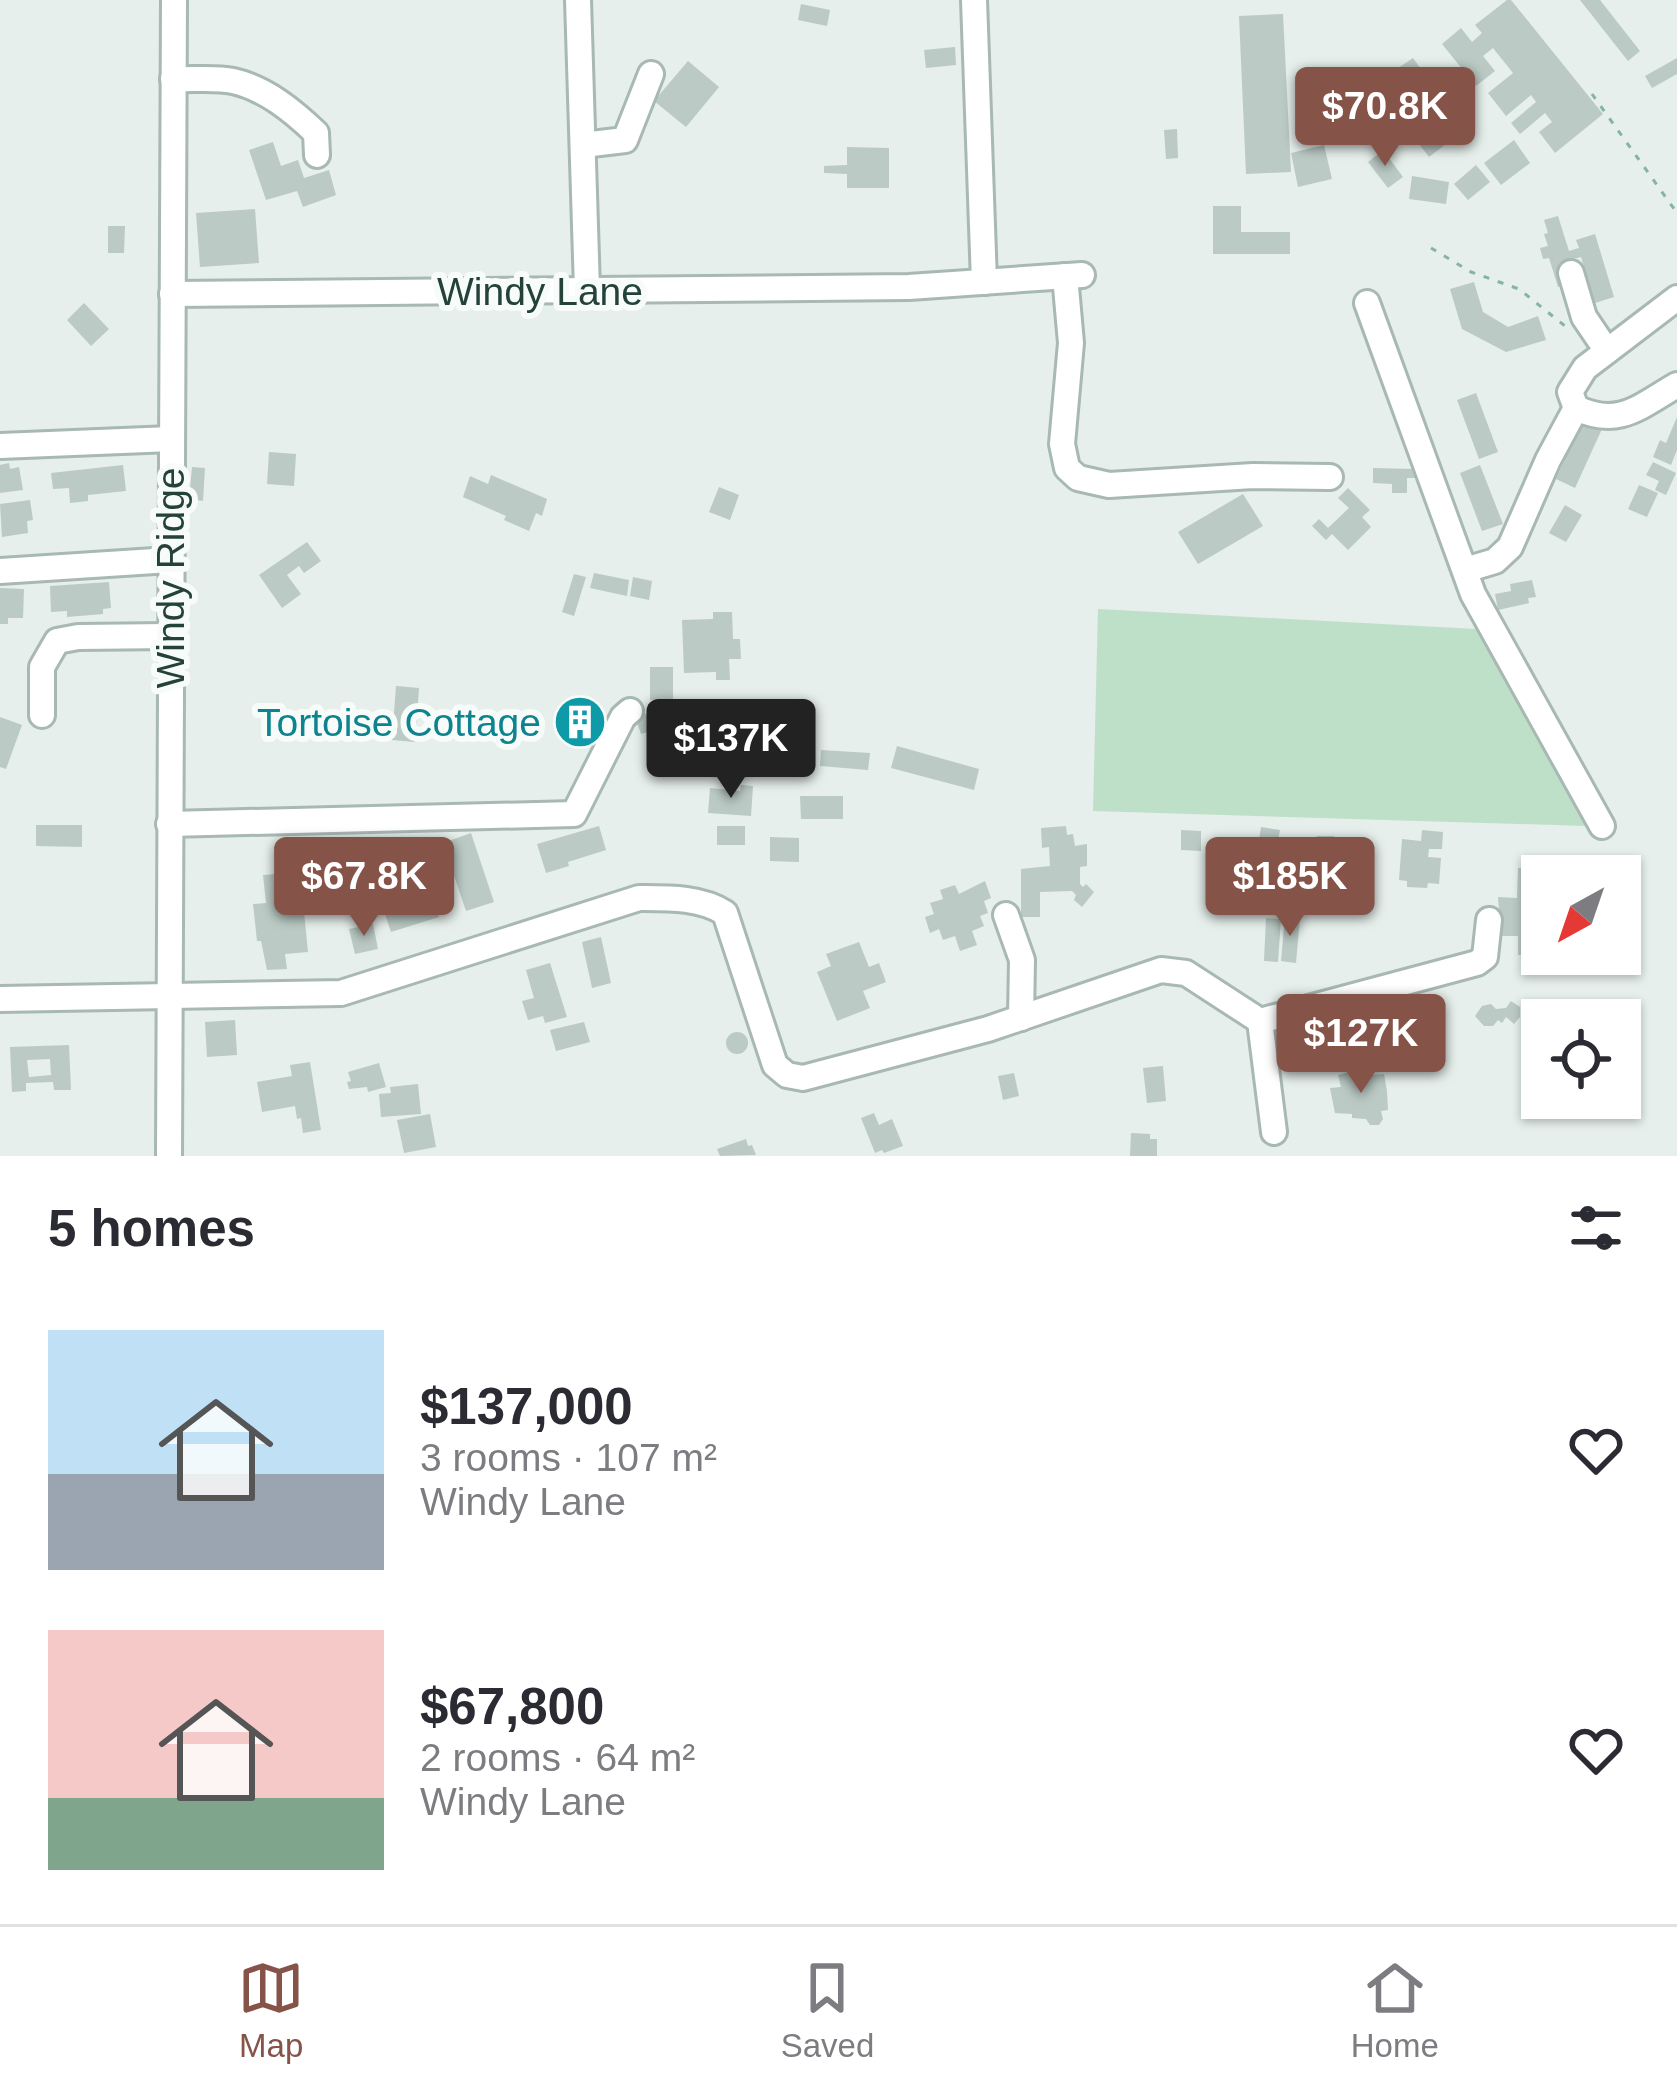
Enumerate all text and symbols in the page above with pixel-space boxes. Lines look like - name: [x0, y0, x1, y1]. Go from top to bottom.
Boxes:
- pin: $70.8K: [1287, 67, 1483, 169]
- text: $70.8K: [1322, 84, 1448, 127]
- street label: Windy Lane: [437, 270, 643, 313]
- street label: Windy Ridge: [149, 467, 192, 689]
- building icon: Tortoise Cottage: [552, 694, 608, 750]
- pin: $137K: [647, 699, 815, 801]
- place label: Tortoise Cottage: [257, 701, 541, 744]
- text: $137K: [674, 716, 788, 759]
- pin: $67.8K: [266, 837, 462, 939]
- pin: $185K: [1206, 837, 1374, 939]
- text: $67.8K: [301, 854, 427, 897]
- text: $185K: [1233, 854, 1347, 897]
- north arrow: [1521, 855, 1641, 975]
- map controls: [1521, 855, 1641, 1119]
- pin: $127K: [1277, 994, 1445, 1096]
- button: locate: [1521, 999, 1641, 1119]
- text: $127K: [1304, 1011, 1418, 1054]
- icon: filters: [1563, 1195, 1629, 1261]
- text: 5 homes: [48, 1200, 255, 1257]
- icon: home: [144, 1378, 288, 1522]
- text: $137,000: [420, 1378, 633, 1435]
- icon: heart: [1563, 1417, 1629, 1483]
- text: 3 rooms · 107 m²: [420, 1436, 717, 1479]
- text: Windy Lane: [420, 1480, 626, 1523]
- icon: home: [144, 1678, 288, 1822]
- text: $67,800: [420, 1678, 604, 1735]
- icon: heart: [1563, 1717, 1629, 1783]
- text: 2 rooms · 64 m²: [420, 1736, 695, 1779]
- text: Windy Lane: [420, 1780, 626, 1823]
- tab: Map: [238, 1955, 304, 2065]
- tab: Saved: [781, 1955, 874, 2065]
- tab: Home: [1351, 1955, 1439, 2065]

